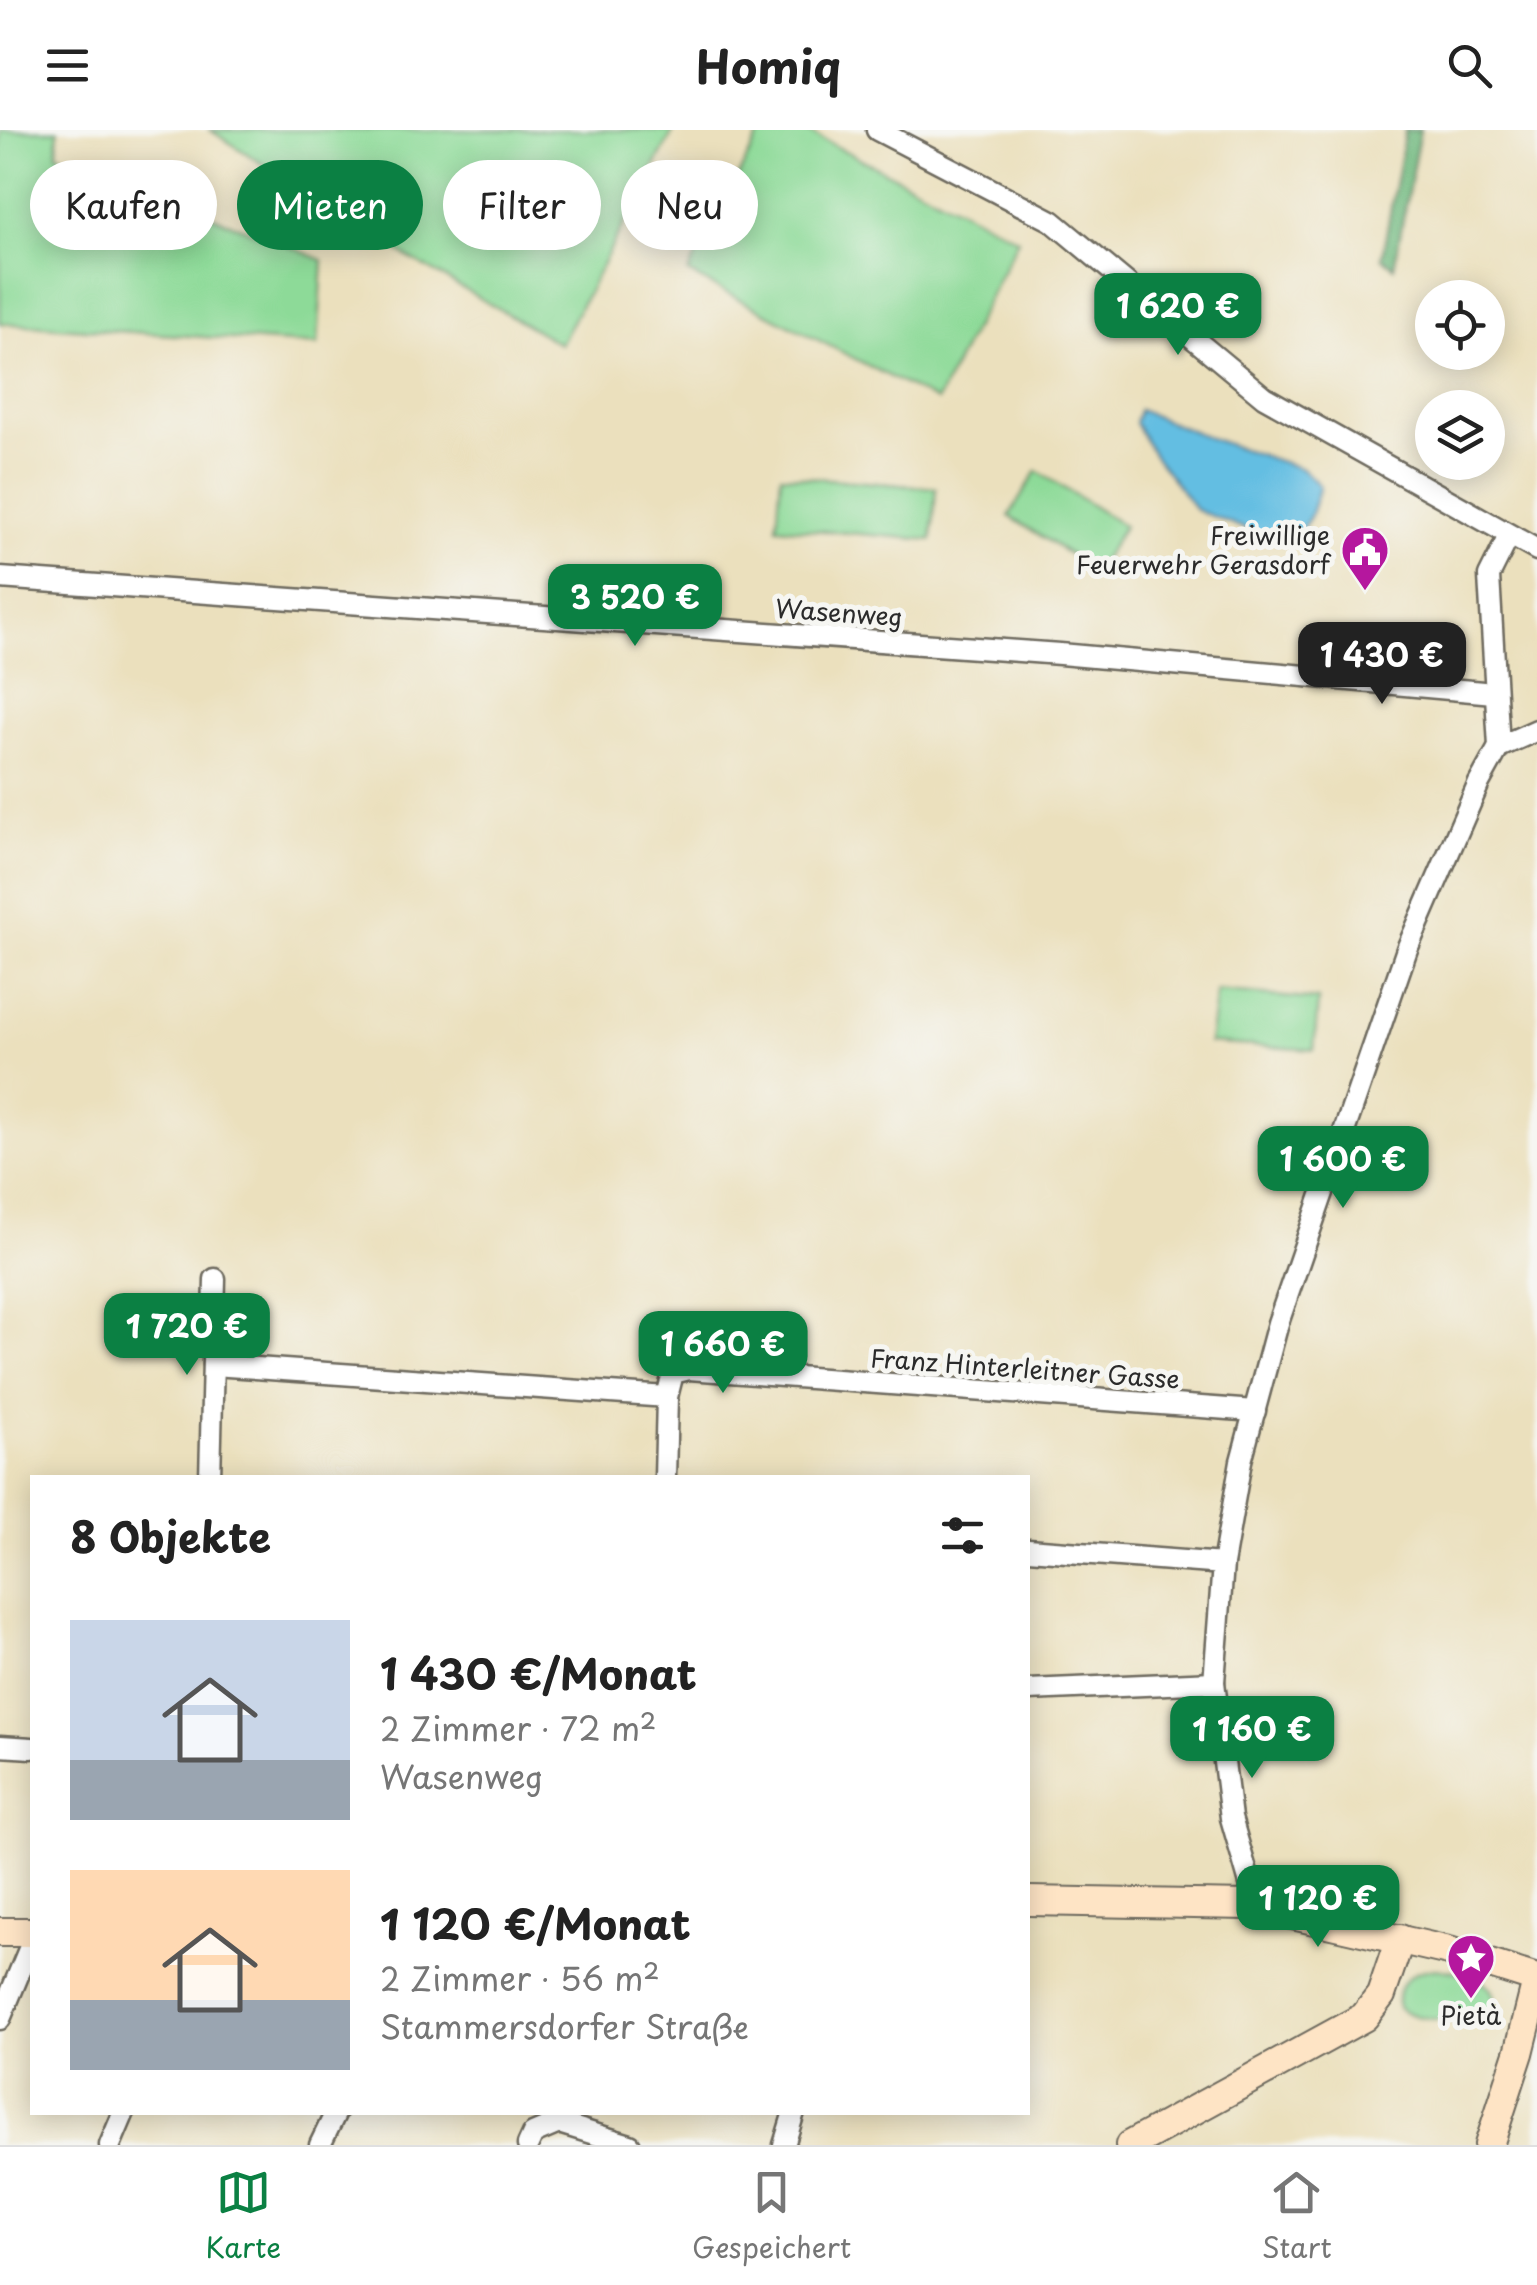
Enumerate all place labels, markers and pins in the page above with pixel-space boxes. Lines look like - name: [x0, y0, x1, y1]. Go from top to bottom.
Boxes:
- pin: 1 620 €: [1086, 273, 1270, 358]
- place label: Freiwillige Feuerwehr Gerasdorf: [1076, 516, 1332, 583]
- public building icon: Freiwillige Feuerwehr Gerasdorf: [1339, 524, 1391, 592]
- pin: 3 520 €: [543, 564, 727, 649]
- pin: 1 430 €: [1290, 622, 1474, 707]
- pin: 1 600 €: [1251, 1126, 1435, 1211]
- pin: 1 720 €: [95, 1293, 279, 1378]
- pin: 1 660 €: [631, 1311, 815, 1396]
- pin: 1 160 €: [1160, 1696, 1344, 1781]
- pin: 1 120 €: [1226, 1865, 1410, 1950]
- place icon: Pietà: [1445, 1932, 1497, 2000]
- place label: Pietà: [1441, 1996, 1502, 2034]

